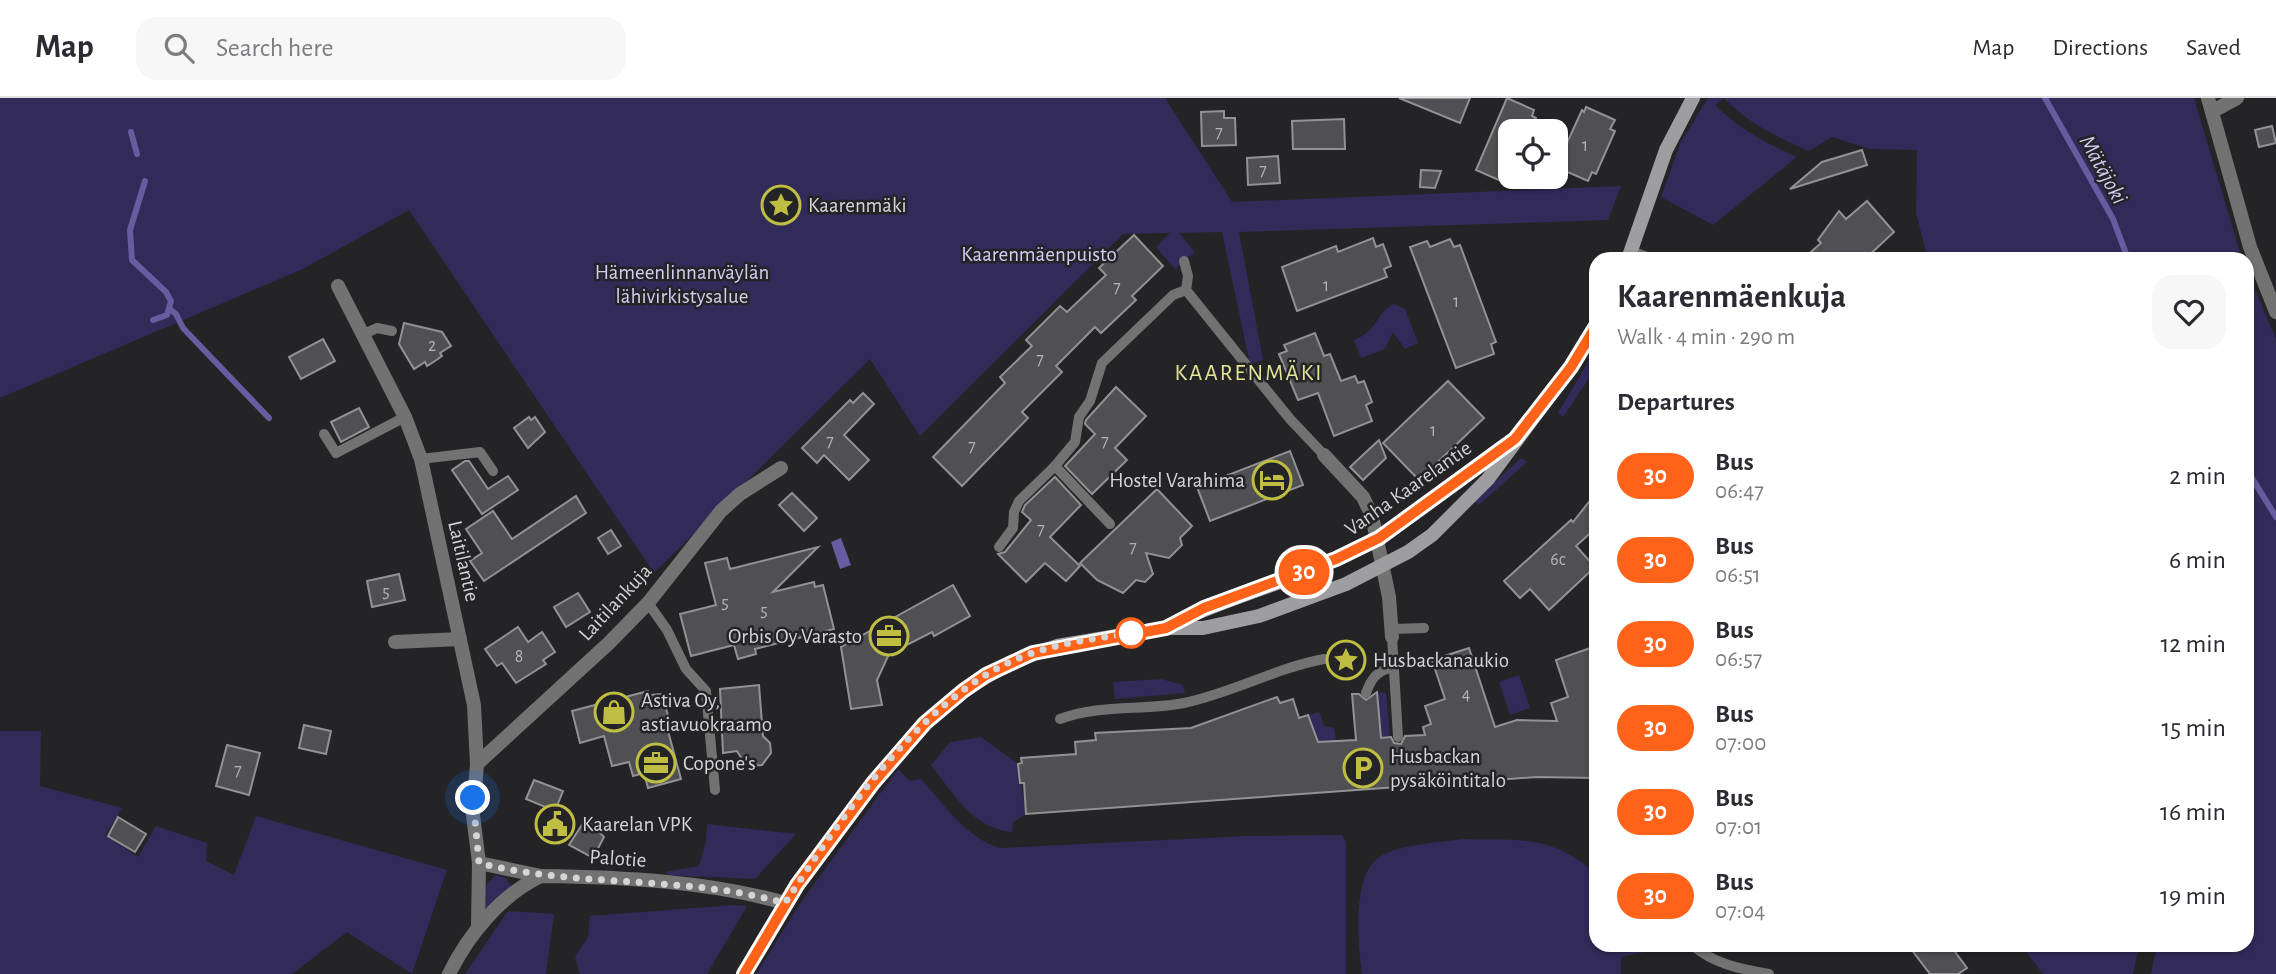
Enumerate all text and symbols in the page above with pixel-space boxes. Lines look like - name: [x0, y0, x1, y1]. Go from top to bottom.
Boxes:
- search box: [136, 17, 626, 80]
- icon: search: [160, 29, 198, 67]
- text: Map: [35, 31, 94, 64]
- text: Search here: [216, 35, 334, 61]
- text: Map: [1972, 36, 2014, 60]
- text: Directions: [2052, 36, 2148, 60]
- text: Saved: [2186, 36, 2241, 60]
- map controls: [1498, 119, 1568, 189]
- button: locate: [1498, 119, 1568, 189]
- house number: 7: [1215, 124, 1223, 142]
- water label: Mätäjoki: [2074, 131, 2131, 208]
- house number: 1: [1582, 137, 1588, 155]
- house number: 7: [1259, 162, 1267, 180]
- place icon: Kaarenmäki: [760, 184, 802, 226]
- place label: Kaarenmäki: [808, 195, 907, 216]
- park label: Kaarenmäenpuisto: [961, 244, 1117, 265]
- park label: Hämeenlinnanväylän lähivirkistysalue: [595, 262, 769, 307]
- button: heart: [2152, 275, 2226, 349]
- house number: 1: [1323, 277, 1329, 295]
- house number: 7: [1113, 279, 1121, 297]
- text: Kaarenmäenkuja: [1617, 281, 1846, 314]
- house number: 1: [1453, 293, 1459, 311]
- text: Walk · 4 min · 290 m: [1617, 326, 1795, 349]
- house number: 2: [428, 337, 436, 355]
- house number: 7: [1036, 351, 1044, 369]
- district label: KAARENMÄKI: [1175, 360, 1323, 385]
- text: Departures: [1617, 389, 1735, 415]
- house number: 1: [1430, 422, 1436, 440]
- house number: 7: [826, 433, 834, 451]
- house number: 7: [1101, 433, 1109, 451]
- street label: Vanha Kaarelantie: [1341, 437, 1475, 540]
- house number: 7: [968, 438, 976, 456]
- text: Bus: [1715, 449, 1754, 475]
- hotel icon: Hostel Varahima: [1251, 459, 1293, 501]
- text: 2 min: [2169, 463, 2226, 489]
- text: 30: [1644, 464, 1667, 488]
- place label: Hostel Varahima: [1109, 470, 1245, 491]
- text: 06:47: [1715, 480, 1764, 503]
- street label: Laitilantie: [444, 519, 483, 604]
- house number: 7: [1037, 521, 1045, 539]
- text: Bus: [1715, 533, 1754, 559]
- house number: 7: [1129, 539, 1137, 557]
- text: 6 min: [2169, 547, 2226, 573]
- text: 30: [1644, 548, 1667, 572]
- line badge: 30: [1272, 549, 1336, 595]
- house number: 6c: [1550, 551, 1566, 569]
- street label: Laitilankuja: [575, 560, 656, 645]
- text: 30: [1293, 560, 1315, 584]
- text: 06:51: [1715, 564, 1761, 587]
- house number: 5: [382, 583, 390, 601]
- house number: 5: [721, 594, 729, 612]
- house number: 5: [760, 602, 768, 620]
- office icon: Orbis Oy Varasto: [868, 615, 910, 657]
- text: Bus: [1715, 617, 1754, 643]
- unlabelled marker: [1116, 618, 1146, 648]
- place label: Orbis Oy Varasto: [728, 626, 862, 647]
- text: 12 min: [2160, 631, 2226, 657]
- text: 30: [1644, 632, 1667, 656]
- place icon: Husbackanaukio: [1325, 639, 1367, 681]
- house number: 8: [515, 648, 523, 666]
- text: 06:57: [1715, 648, 1762, 671]
- place label: Husbackanaukio: [1373, 650, 1509, 671]
- house number: 4: [1462, 686, 1471, 704]
- place label: Astiva Oy, astiavuokraamo: [641, 690, 772, 735]
- shop icon: Astiva Oy, astiavuokraamo: [593, 691, 635, 733]
- text: Bus: [1715, 701, 1754, 727]
- text: 15 min: [2161, 715, 2226, 741]
- text: 30: [1644, 716, 1667, 740]
- text: 07:00: [1715, 732, 1766, 755]
- office icon: Copone's: [635, 742, 677, 784]
- place label: Husbackan pysäköintitalo: [1390, 746, 1506, 791]
- parking icon: Husbackan pysäköintitalo: [1342, 747, 1384, 789]
- place label: Copone's: [683, 753, 756, 774]
- house number: 7: [234, 762, 242, 780]
- your location: [455, 780, 490, 815]
- text: Bus: [1715, 785, 1754, 811]
- text: 16 min: [2160, 799, 2226, 825]
- text: 30: [1644, 800, 1667, 824]
- public building icon: Kaarelan VPK: [534, 803, 576, 845]
- place label: Kaarelan VPK: [582, 814, 693, 835]
- text: 07:01: [1715, 816, 1762, 839]
- street label: Palotie: [589, 846, 647, 871]
- text: Bus: [1715, 869, 1754, 895]
- text: 19 min: [2160, 883, 2226, 909]
- text: 30: [1644, 884, 1667, 908]
- text: 07:04: [1715, 900, 1765, 923]

